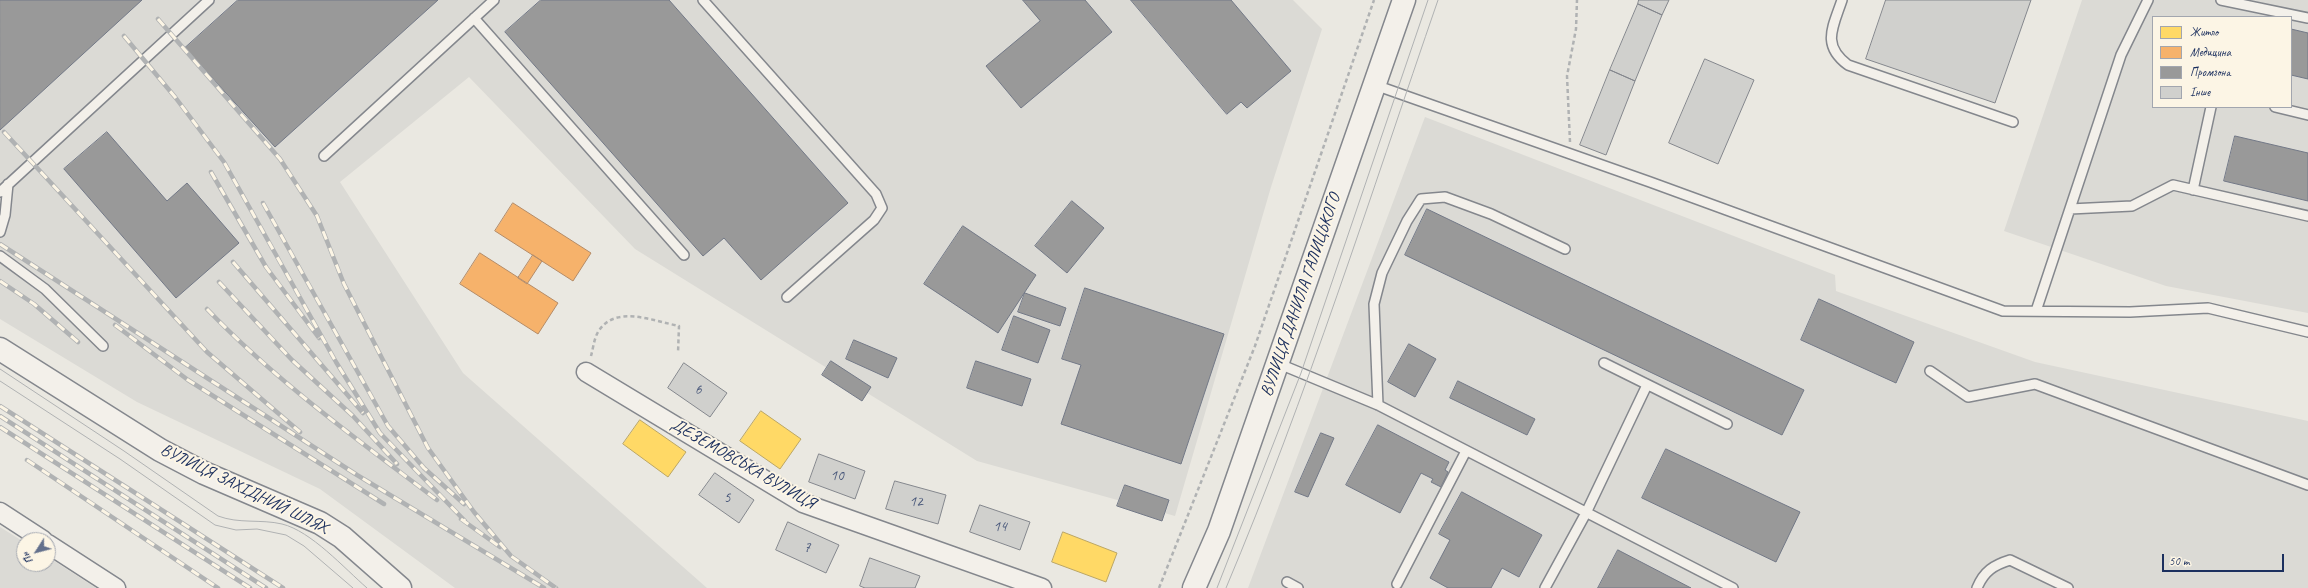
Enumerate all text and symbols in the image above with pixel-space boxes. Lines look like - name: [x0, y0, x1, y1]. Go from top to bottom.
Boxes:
- legend: [2152, 16, 2292, 108]
- text: Житло: [2190, 24, 2218, 40]
- text: Медицина: [2190, 44, 2231, 60]
- text: Промзона: [2190, 64, 2230, 80]
- text: Інше: [2190, 84, 2210, 100]
- street label: ВУЛИЦЯ ДАНИЛА ГАЛИЦЬКОГО: [1257, 191, 1345, 399]
- house number: 6: [695, 381, 701, 399]
- street label: ДЕЗЕМОВСЬКА ВУЛИЦЯ: [667, 414, 819, 514]
- street label: ВУЛИЦЯ ЗАХІДНИЙ ШЛЯХ: [157, 440, 331, 538]
- house number: 10: [830, 467, 844, 485]
- house number: 5: [724, 489, 730, 507]
- house number: 12: [909, 493, 923, 511]
- house number: 14: [993, 518, 1007, 536]
- north arrow: [16, 532, 56, 572]
- house number: 7: [804, 539, 810, 557]
- scale bar: [2164, 546, 2286, 572]
- text: Пн: [18, 550, 36, 567]
- text: 50 m: [2169, 553, 2189, 569]

